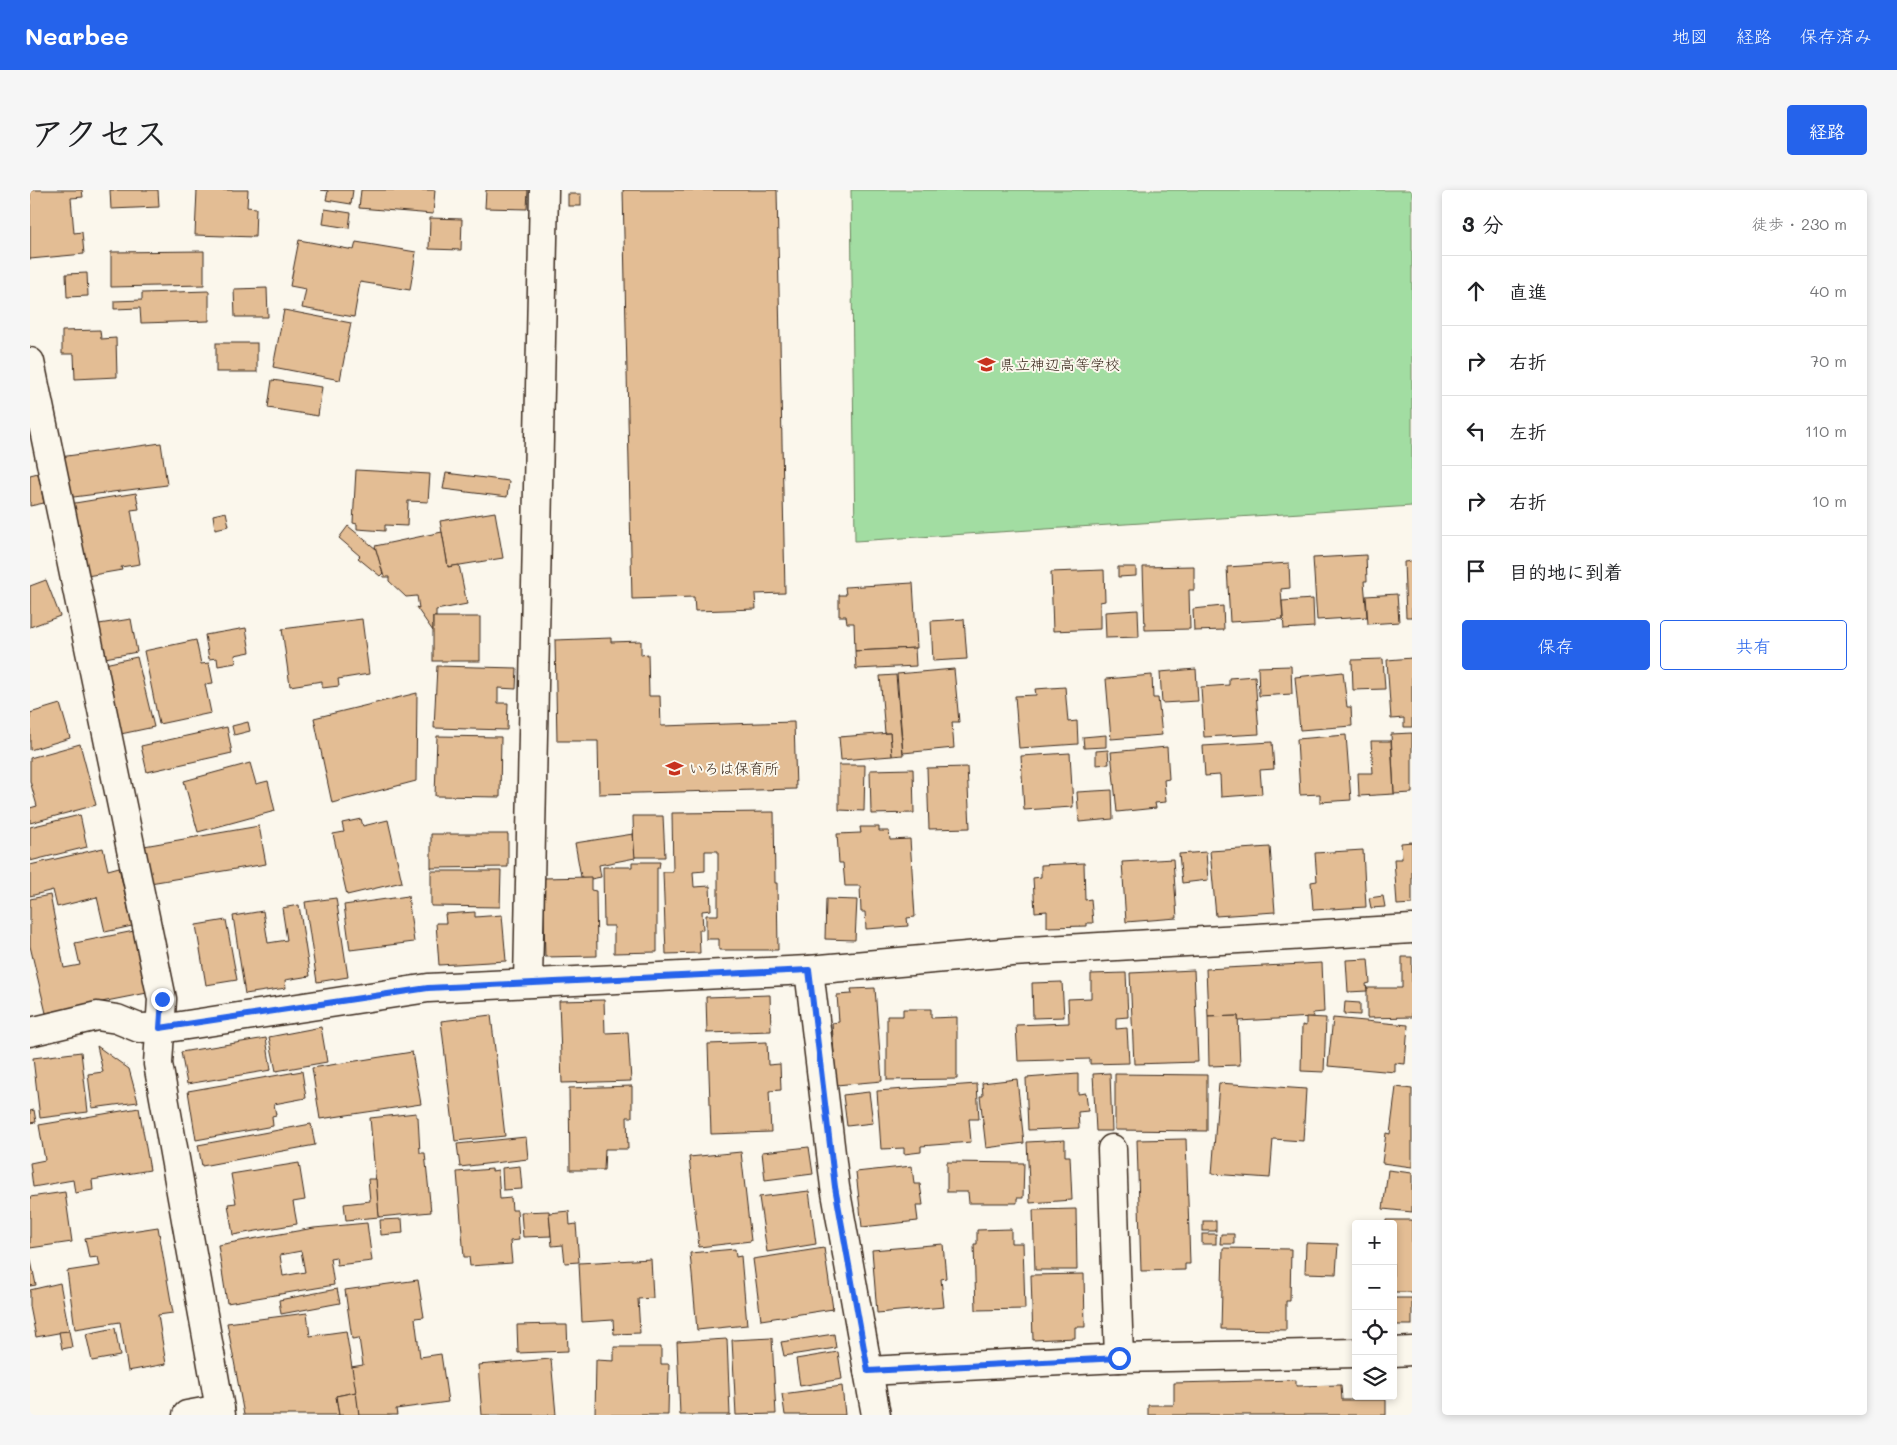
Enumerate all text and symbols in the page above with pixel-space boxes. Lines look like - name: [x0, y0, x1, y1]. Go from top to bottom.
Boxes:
- text: Nearbee: [25, 20, 129, 51]
- text: 地図: [1672, 24, 1708, 48]
- text: 経路: [1736, 24, 1772, 48]
- text: 保存済み: [1800, 24, 1872, 48]
- button: 経路: [1787, 105, 1867, 155]
- text: アクセス: [30, 109, 168, 155]
- text: 3 分: [1462, 210, 1503, 237]
- text: 徒歩 · 230 m: [1752, 213, 1847, 234]
- icon: ahead: [1462, 277, 1490, 305]
- text: 直進: [1509, 279, 1547, 304]
- text: 40 m: [1810, 280, 1847, 301]
- icon: right: [1462, 347, 1490, 375]
- text: 右折: [1509, 349, 1547, 374]
- text: 70 m: [1810, 350, 1847, 371]
- school or university icon: 県立神辺高等学校: [976, 354, 996, 374]
- place label: 県立神辺高等学校: [1000, 354, 1120, 374]
- icon: left: [1462, 417, 1490, 445]
- text: 左折: [1509, 419, 1547, 444]
- text: 110 m: [1805, 420, 1847, 441]
- icon: right: [1462, 487, 1490, 515]
- text: 右折: [1509, 489, 1547, 514]
- text: 10 m: [1812, 490, 1847, 511]
- icon: arrive: [1462, 557, 1490, 585]
- text: 目的地に到着: [1509, 559, 1623, 584]
- button: 保存: [1462, 620, 1650, 670]
- button: 共有: [1660, 620, 1847, 670]
- school or university icon: いろは保育所: [665, 758, 685, 778]
- place label: いろは保育所: [689, 758, 779, 778]
- route end: [151, 988, 174, 1011]
- map controls: [1352, 1220, 1397, 1400]
- button: +: [1352, 1220, 1397, 1265]
- button: −: [1352, 1265, 1397, 1310]
- button: locate: [1352, 1310, 1397, 1355]
- route start: [1108, 1347, 1131, 1370]
- button: layers: [1352, 1355, 1397, 1400]

